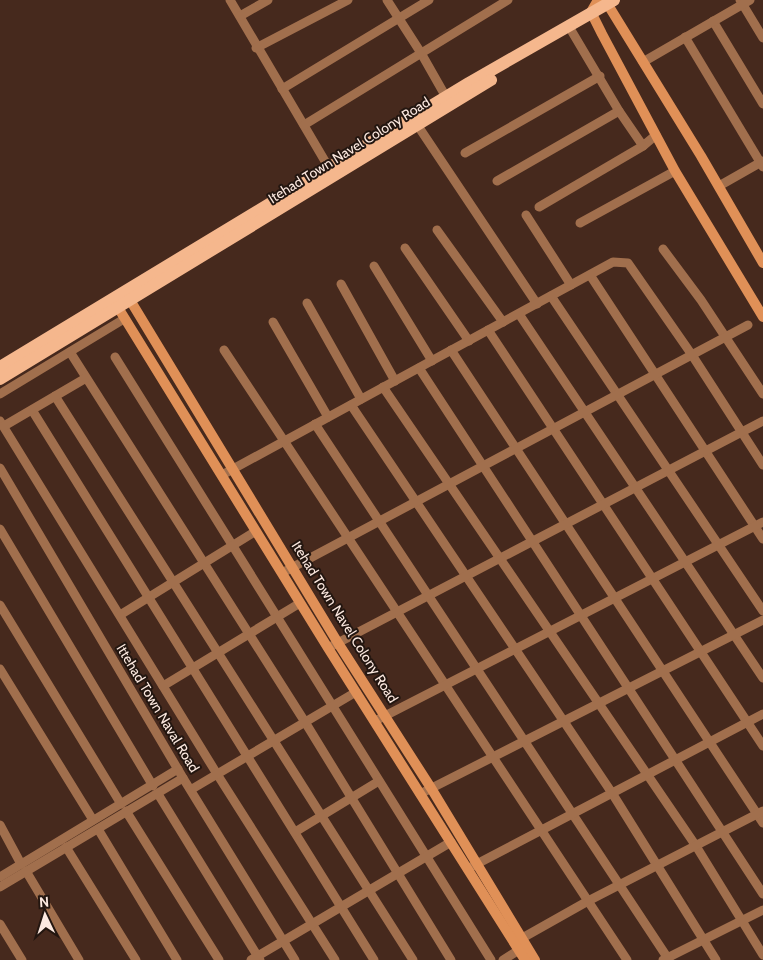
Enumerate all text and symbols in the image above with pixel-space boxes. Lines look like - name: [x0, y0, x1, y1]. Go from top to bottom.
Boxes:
- street label: Itehad Town Navel Colony Road: [265, 93, 433, 207]
- street label: Itehad Town Navel Colony Road: [288, 538, 402, 706]
- street label: Ittehad Town Naval Road: [112, 640, 204, 776]
- north arrow: [20, 890, 70, 940]
- text: N: [39, 893, 50, 911]

